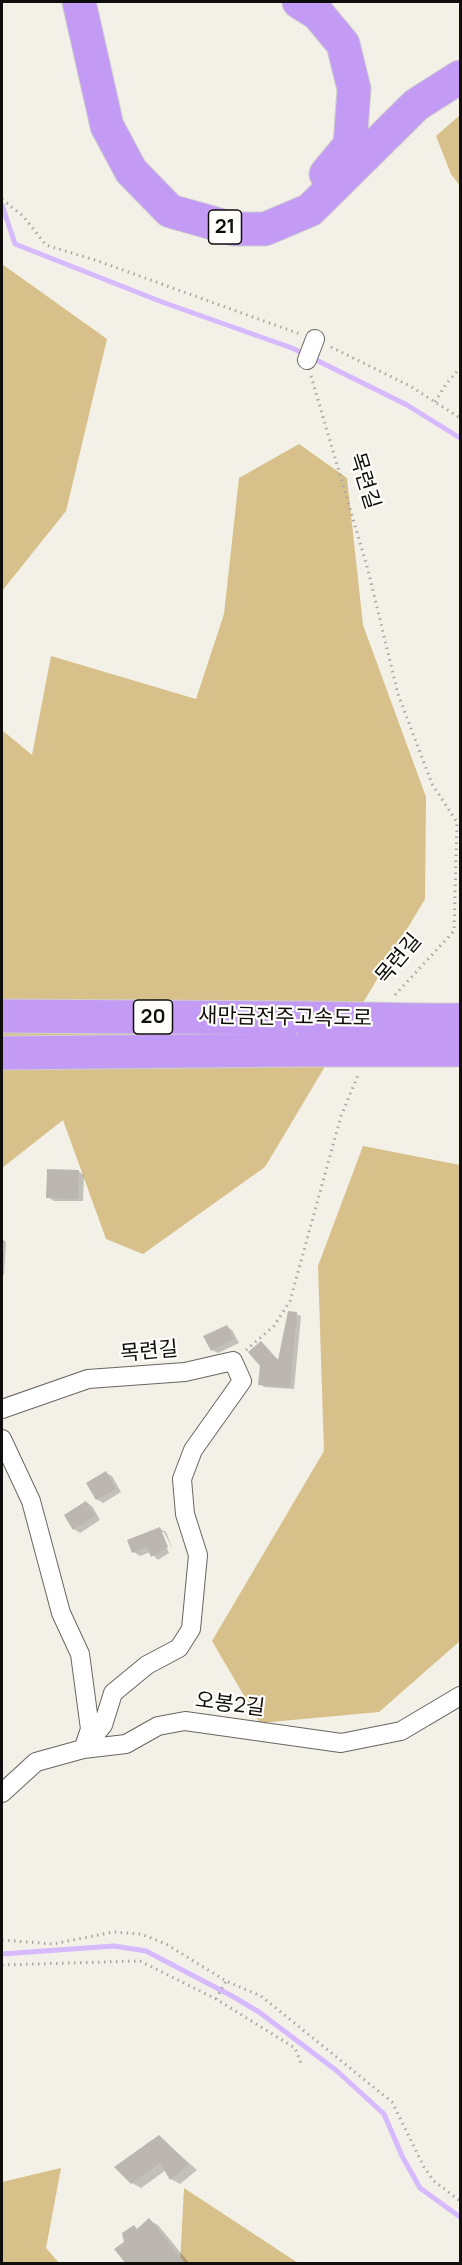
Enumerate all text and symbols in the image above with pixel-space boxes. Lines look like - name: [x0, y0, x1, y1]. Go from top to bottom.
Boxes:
- road number: 21: [208, 210, 242, 244]
- street label: 목련길: [343, 450, 385, 512]
- street label: 목련길: [371, 929, 427, 989]
- road number: 20: [134, 1000, 172, 1034]
- street label: 새만금전주고속도로: [198, 1004, 372, 1032]
- street label: 목련길: [119, 1337, 179, 1367]
- street label: 오봉2길: [194, 1688, 266, 1722]

